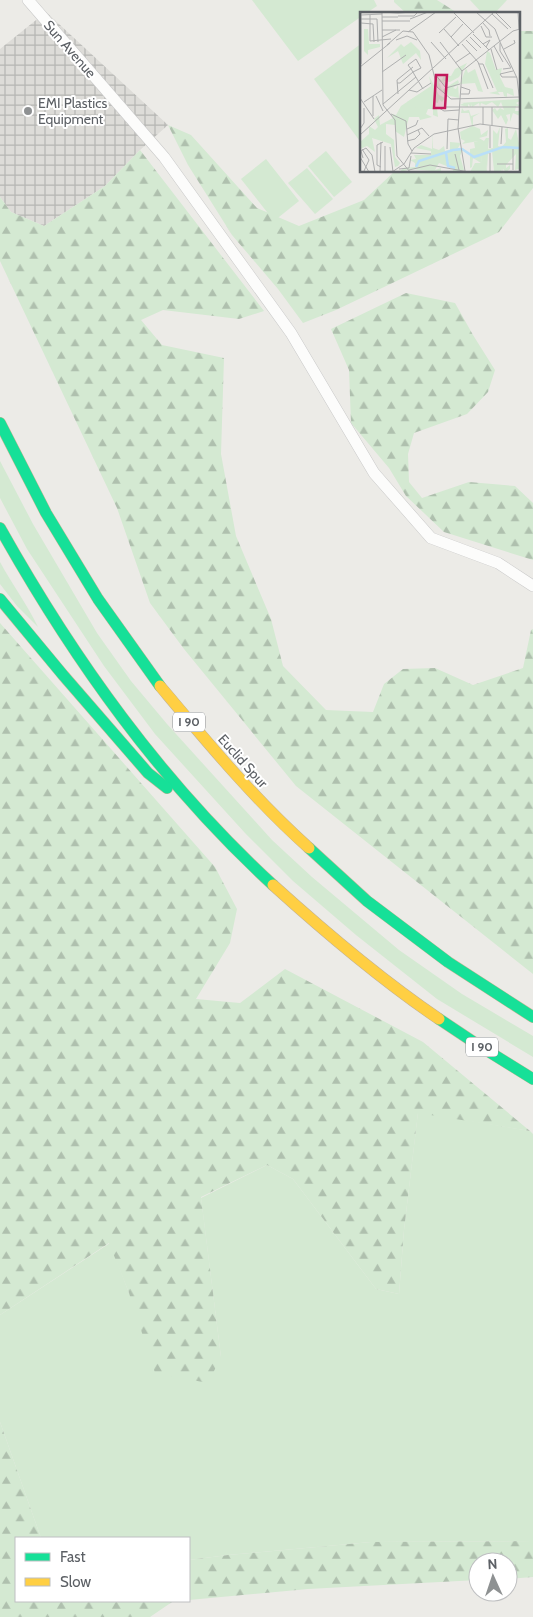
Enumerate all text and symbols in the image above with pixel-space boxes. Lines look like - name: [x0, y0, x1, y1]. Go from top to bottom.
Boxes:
- inset map: [360, 12, 520, 172]
- street label: Sun Avenue: [40, 16, 100, 82]
- place label: EMI Plastics Equipment: [38, 94, 108, 128]
- marker: EMI Plastics Equipment: [22, 105, 34, 117]
- road number: I 90: [173, 712, 205, 732]
- street label: Euclid Spur: [214, 730, 272, 792]
- road number: I 90: [466, 1038, 498, 1056]
- legend: [15, 1537, 190, 1602]
- text: Fast: [60, 1548, 85, 1566]
- north arrow: [468, 1552, 518, 1602]
- text: N: [487, 1555, 498, 1573]
- text: Slow: [60, 1573, 91, 1591]

